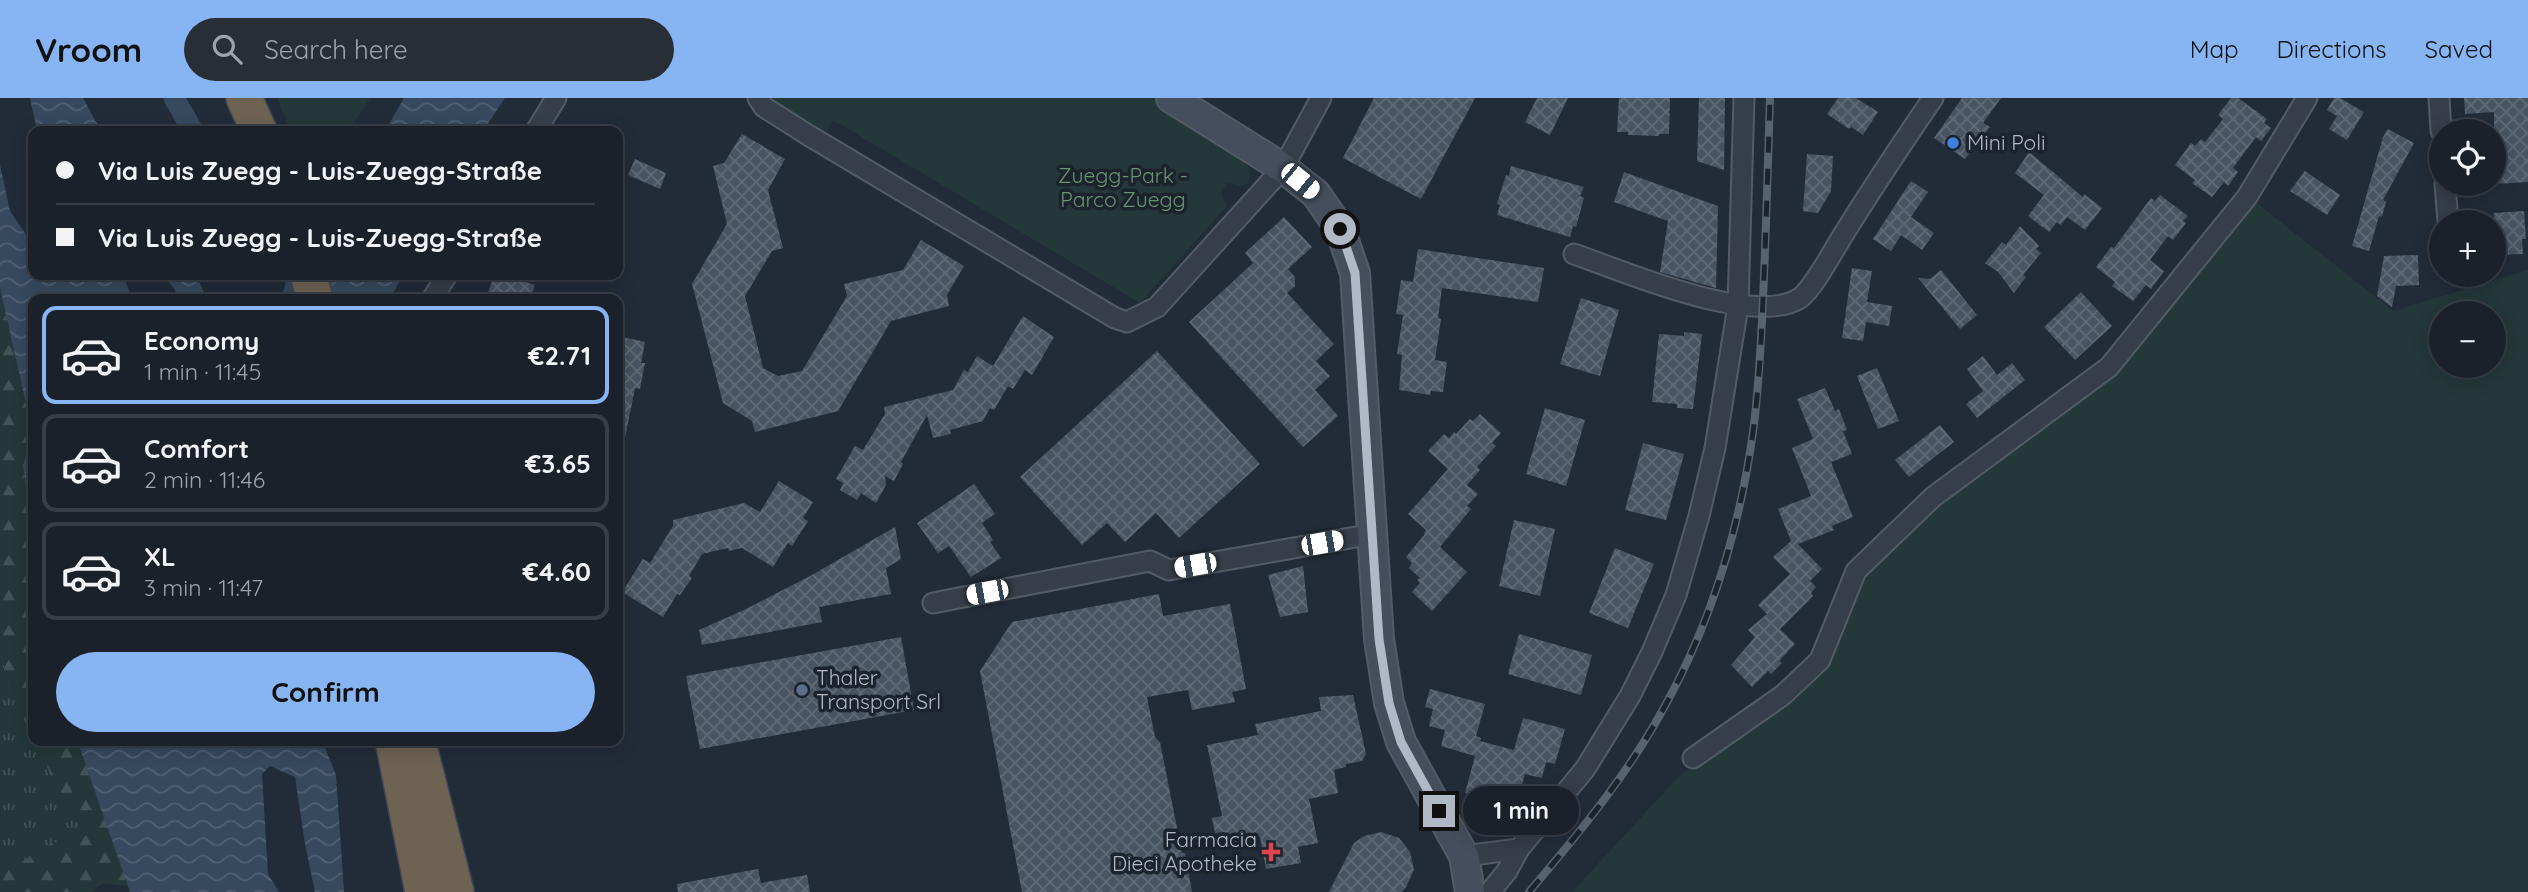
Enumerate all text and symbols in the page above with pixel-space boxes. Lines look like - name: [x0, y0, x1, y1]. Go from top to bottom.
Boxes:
- search box: [184, 18, 674, 81]
- text: Vroom: [35, 29, 142, 70]
- icon: search: [208, 30, 246, 68]
- text: Search here: [264, 33, 408, 66]
- text: Map: [2190, 34, 2239, 64]
- text: Directions: [2277, 34, 2387, 64]
- text: Saved: [2425, 34, 2493, 64]
- map controls: [2429, 119, 2506, 378]
- button: locate: [2429, 119, 2506, 196]
- place label: Mini Poli: [1967, 129, 2046, 155]
- marker: Mini Poli: [1945, 135, 1961, 151]
- text: Via Luis Zuegg - Luis-Zuegg-Straße: [98, 154, 542, 187]
- car: [1278, 160, 1323, 202]
- park label: Zuegg-Park - Parco Zuegg: [1058, 162, 1188, 212]
- button: +: [2429, 210, 2506, 287]
- route start: [1324, 213, 1356, 245]
- text: Via Luis Zuegg - Luis-Zuegg-Straße: [98, 221, 542, 254]
- button: −: [2429, 301, 2506, 378]
- icon: car: [60, 324, 123, 387]
- text: Economy: [144, 324, 259, 357]
- text: €2.71: [528, 339, 591, 372]
- text: 1 min · 11:45: [144, 357, 261, 386]
- icon: car: [60, 432, 123, 495]
- text: Comfort: [144, 432, 249, 465]
- text: €3.65: [525, 447, 591, 480]
- text: 2 min · 11:46: [144, 465, 265, 494]
- car: [1300, 529, 1345, 557]
- icon: car: [60, 540, 123, 603]
- text: XL: [144, 540, 176, 573]
- car: [1173, 551, 1218, 579]
- text: €4.60: [523, 555, 591, 588]
- text: 3 min · 11:47: [144, 573, 263, 602]
- car: [965, 578, 1010, 606]
- button: Confirm: [56, 652, 595, 732]
- place label: Thaler Transport Srl: [816, 664, 941, 714]
- marker: Thaler Transport Srl: [794, 682, 810, 698]
- callout: 1 min: [1464, 786, 1579, 836]
- route end: [1423, 795, 1455, 827]
- text: 1 min: [1493, 796, 1549, 825]
- place label: Farmacia Dieci Apotheke: [1112, 826, 1257, 876]
- marker: Farmacia Dieci Apotheke: [1263, 844, 1279, 860]

